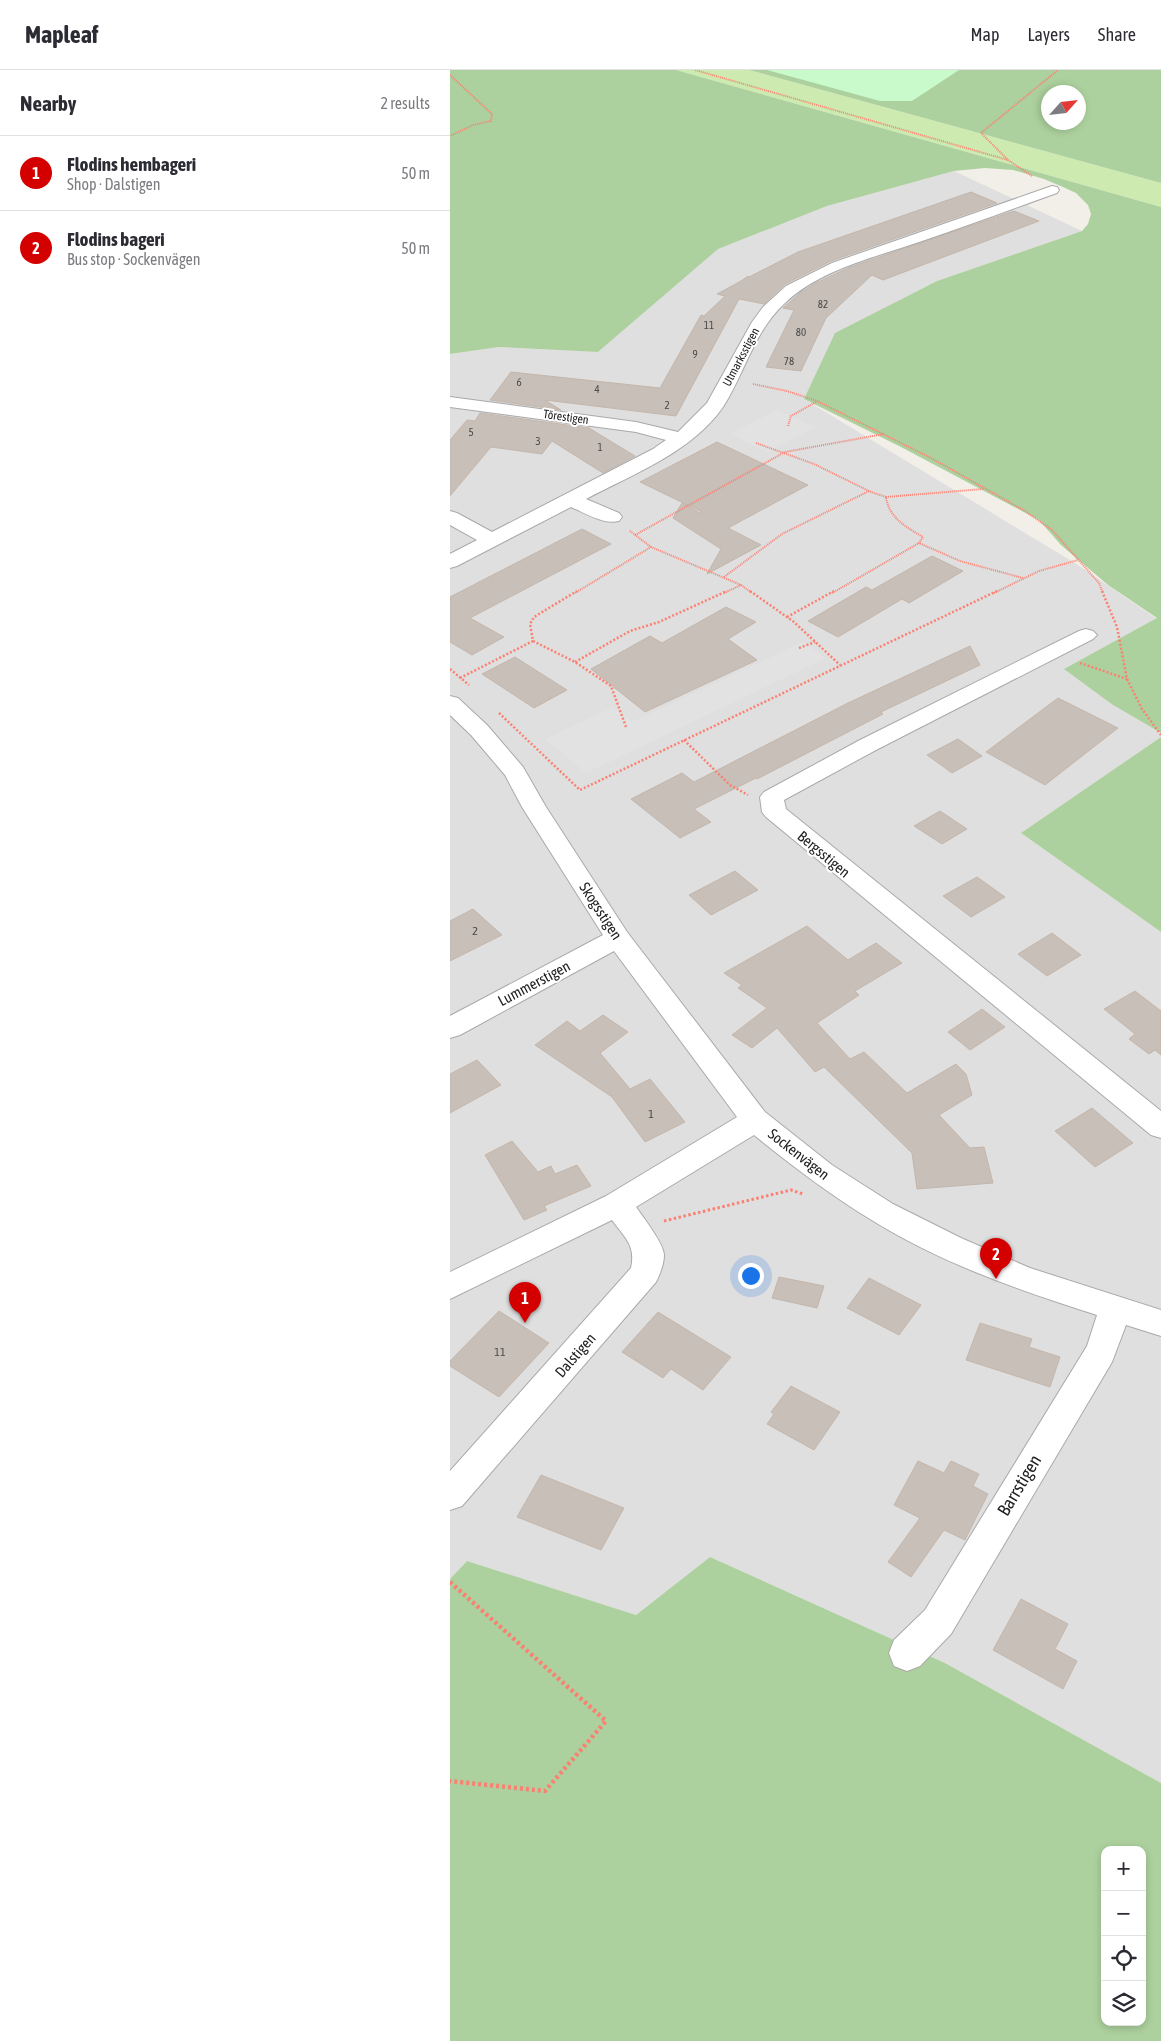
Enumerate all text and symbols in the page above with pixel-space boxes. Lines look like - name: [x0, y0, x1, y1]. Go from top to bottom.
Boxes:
- text: Mapleaf: [25, 21, 98, 48]
- text: Map: [970, 24, 999, 45]
- text: Layers: [1027, 24, 1070, 45]
- text: Share: [1098, 24, 1136, 45]
- north arrow: [1041, 85, 1086, 130]
- text: Nearby: [20, 91, 76, 115]
- text: 2 results: [380, 94, 430, 112]
- text: Flodins hembageri: [67, 153, 196, 175]
- text: 1: [32, 164, 40, 182]
- text: 50 m: [401, 164, 430, 182]
- text: Shop · Dalstigen: [67, 175, 161, 193]
- text: Flodins bageri: [67, 228, 165, 250]
- text: 2: [32, 239, 40, 257]
- text: 50 m: [401, 239, 430, 257]
- text: Bus stop · Sockenvägen: [67, 250, 201, 268]
- house number: 82: [818, 298, 828, 310]
- house number: 11: [704, 319, 714, 331]
- street label: Utmarksstigen: [720, 325, 762, 389]
- house number: 80: [796, 326, 806, 338]
- house number: 9: [692, 348, 698, 360]
- house number: 78: [784, 355, 794, 367]
- house number: 6: [516, 376, 522, 388]
- house number: 4: [594, 383, 600, 395]
- house number: 2: [664, 399, 670, 411]
- street label: Törestigen: [542, 407, 590, 427]
- house number: 5: [468, 426, 474, 438]
- house number: 3: [535, 435, 541, 447]
- house number: 1: [597, 441, 603, 453]
- street label: Bergsstigen: [794, 827, 854, 881]
- street label: Skogsstigen: [576, 879, 626, 943]
- house number: 2: [472, 924, 478, 938]
- street label: Lummerstigen: [495, 957, 573, 1009]
- house number: 1: [648, 1107, 654, 1121]
- street label: Sockenvägen: [765, 1125, 833, 1183]
- pin: 2: [980, 1238, 1012, 1279]
- your location: [738, 1263, 764, 1289]
- pin: 1: [509, 1282, 541, 1323]
- street label: Dalstigen: [551, 1330, 599, 1380]
- house number: 11: [494, 1345, 506, 1359]
- street label: Barrstigen: [993, 1451, 1045, 1519]
- map controls: [1101, 1846, 1146, 2026]
- button: +: [1101, 1846, 1146, 1891]
- button: −: [1101, 1891, 1146, 1936]
- button: locate: [1101, 1936, 1146, 1981]
- button: layers: [1101, 1981, 1146, 2026]

